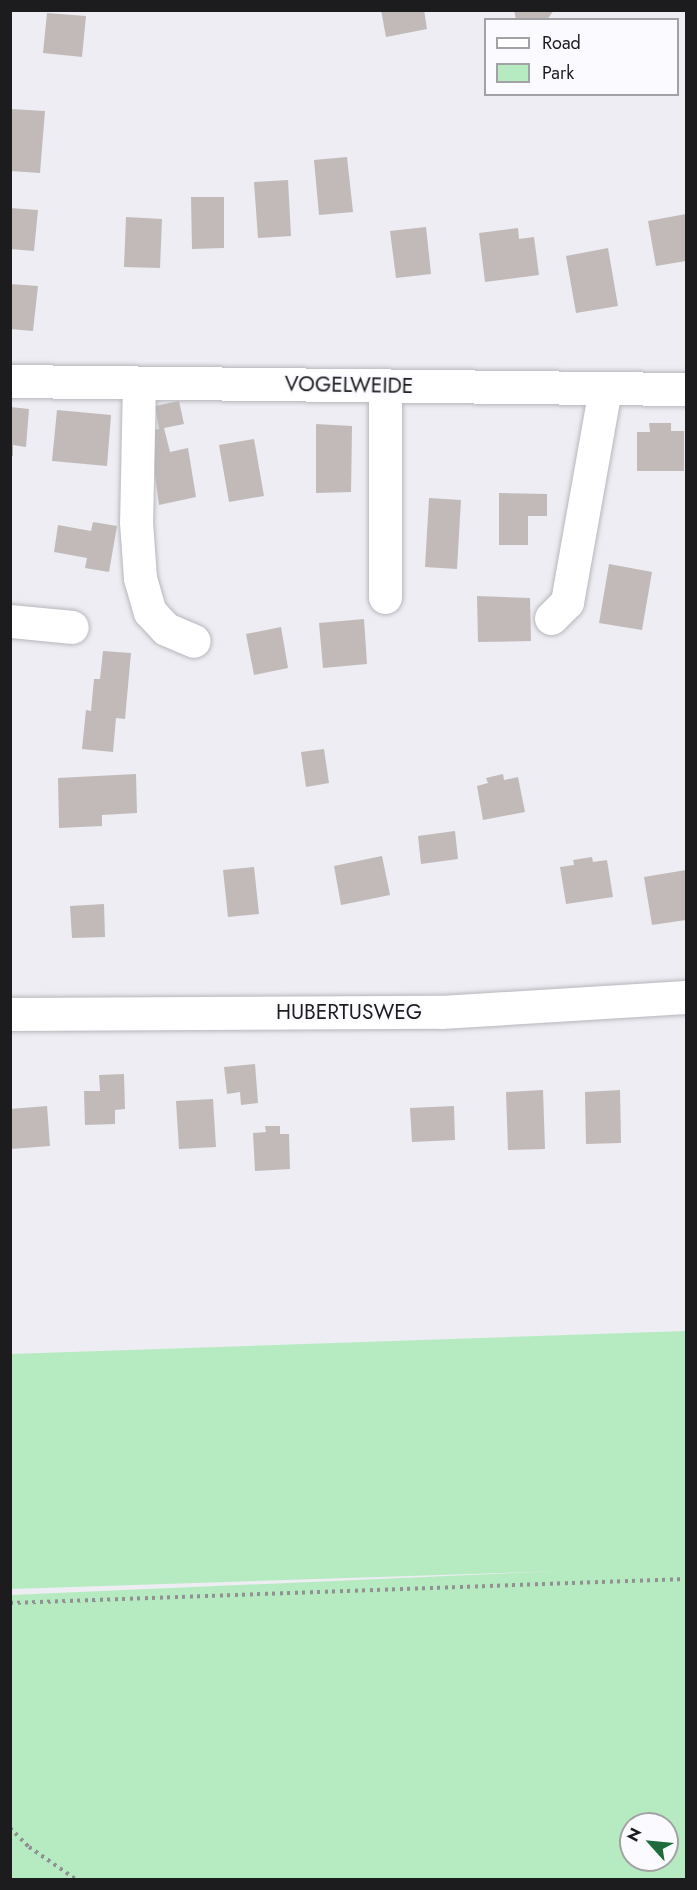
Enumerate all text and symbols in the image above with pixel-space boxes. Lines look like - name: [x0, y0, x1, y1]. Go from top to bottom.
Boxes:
- legend: [484, 18, 679, 96]
- text: Road: [542, 30, 581, 56]
- text: Park: [542, 60, 574, 86]
- street label: VOGELWEIDE: [284, 371, 414, 399]
- street label: HUBERTUSWEG: [276, 999, 422, 1025]
- north arrow: [619, 1812, 679, 1872]
- text: N: [621, 1824, 647, 1845]

